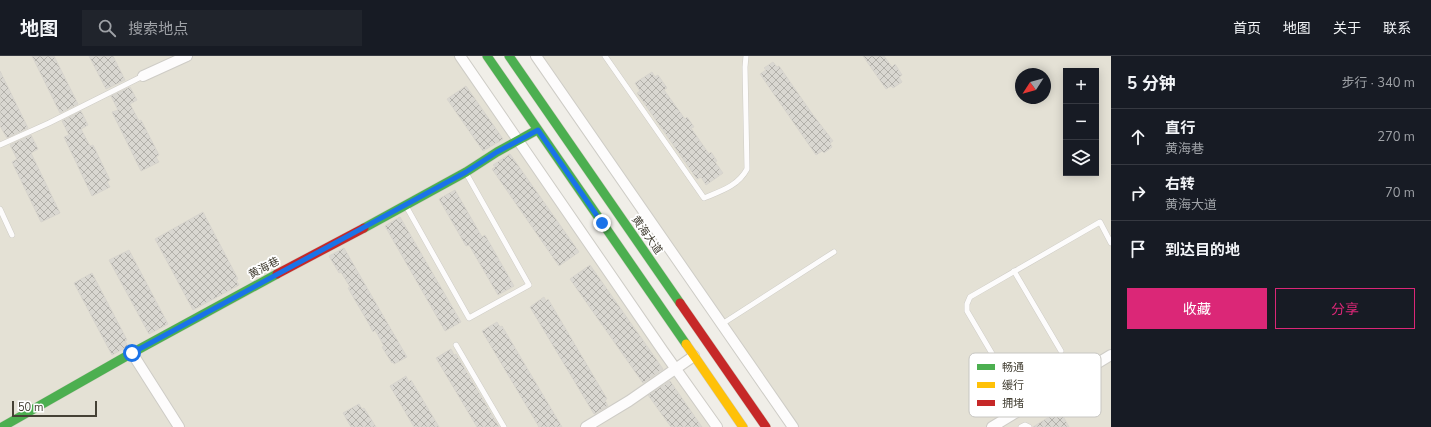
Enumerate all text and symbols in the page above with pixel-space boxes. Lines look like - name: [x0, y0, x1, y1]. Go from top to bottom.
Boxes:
- search box: [82, 10, 362, 46]
- text: 地图: [20, 16, 58, 42]
- icon: search: [96, 17, 118, 39]
- text: 搜索地点: [128, 19, 188, 39]
- text: 首页: [1233, 19, 1261, 38]
- text: 地图: [1283, 19, 1311, 38]
- text: 关于: [1333, 19, 1361, 38]
- text: 联系: [1383, 19, 1411, 38]
- north arrow: [1015, 68, 1051, 104]
- map controls: [1063, 68, 1099, 176]
- button: +: [1063, 68, 1099, 104]
- text: 5 分钟: [1127, 72, 1176, 95]
- text: 步行 · 340 m: [1341, 74, 1415, 92]
- button: −: [1063, 104, 1099, 140]
- text: 直行: [1165, 118, 1195, 138]
- icon: ahead: [1127, 126, 1149, 148]
- text: 270 m: [1377, 128, 1415, 146]
- button: layers: [1063, 140, 1099, 176]
- text: 黄海巷: [1165, 140, 1204, 158]
- text: 右转: [1165, 174, 1195, 194]
- icon: right: [1127, 182, 1149, 204]
- text: 70 m: [1385, 184, 1415, 202]
- text: 黄海大道: [1165, 196, 1217, 214]
- street label: 黄海大道: [628, 213, 666, 257]
- route end: [593, 214, 611, 232]
- icon: arrive: [1127, 238, 1149, 260]
- text: 到达目的地: [1165, 240, 1240, 260]
- street label: 黄海巷: [246, 254, 282, 282]
- button: 收藏: [1127, 288, 1267, 329]
- button: 分享: [1275, 288, 1415, 329]
- route start: [123, 344, 141, 362]
- legend: [969, 353, 1101, 417]
- text: 畅通: [1002, 360, 1024, 375]
- text: 缓行: [1002, 378, 1024, 393]
- text: 拥堵: [1002, 396, 1024, 411]
- scale bar: [12, 399, 97, 418]
- text: 50 m: [18, 400, 43, 415]

